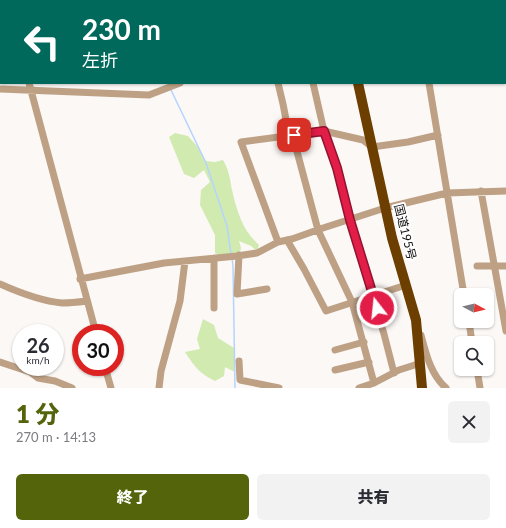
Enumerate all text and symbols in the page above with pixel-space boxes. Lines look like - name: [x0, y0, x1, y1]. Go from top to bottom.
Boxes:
- text: 230 m: [82, 12, 161, 46]
- icon: left: [16, 16, 68, 68]
- text: 左折: [82, 49, 118, 71]
- pin: [277, 118, 311, 152]
- icon: arrive: [283, 124, 305, 146]
- street label: 国道195号: [391, 202, 420, 261]
- position arrow: [356, 287, 398, 329]
- north arrow: [454, 288, 494, 328]
- map controls: [454, 288, 494, 376]
- speed limit sign: 30: [72, 324, 124, 376]
- text: 26: [26, 333, 50, 357]
- button: search: [454, 336, 494, 376]
- text: km/h: [26, 354, 50, 366]
- text: 1 分: [16, 399, 59, 428]
- button: close: [448, 401, 490, 443]
- text: 270 m · 14:13: [16, 429, 96, 445]
- button: 終了: [16, 474, 249, 520]
- button: 共有: [257, 474, 490, 520]

